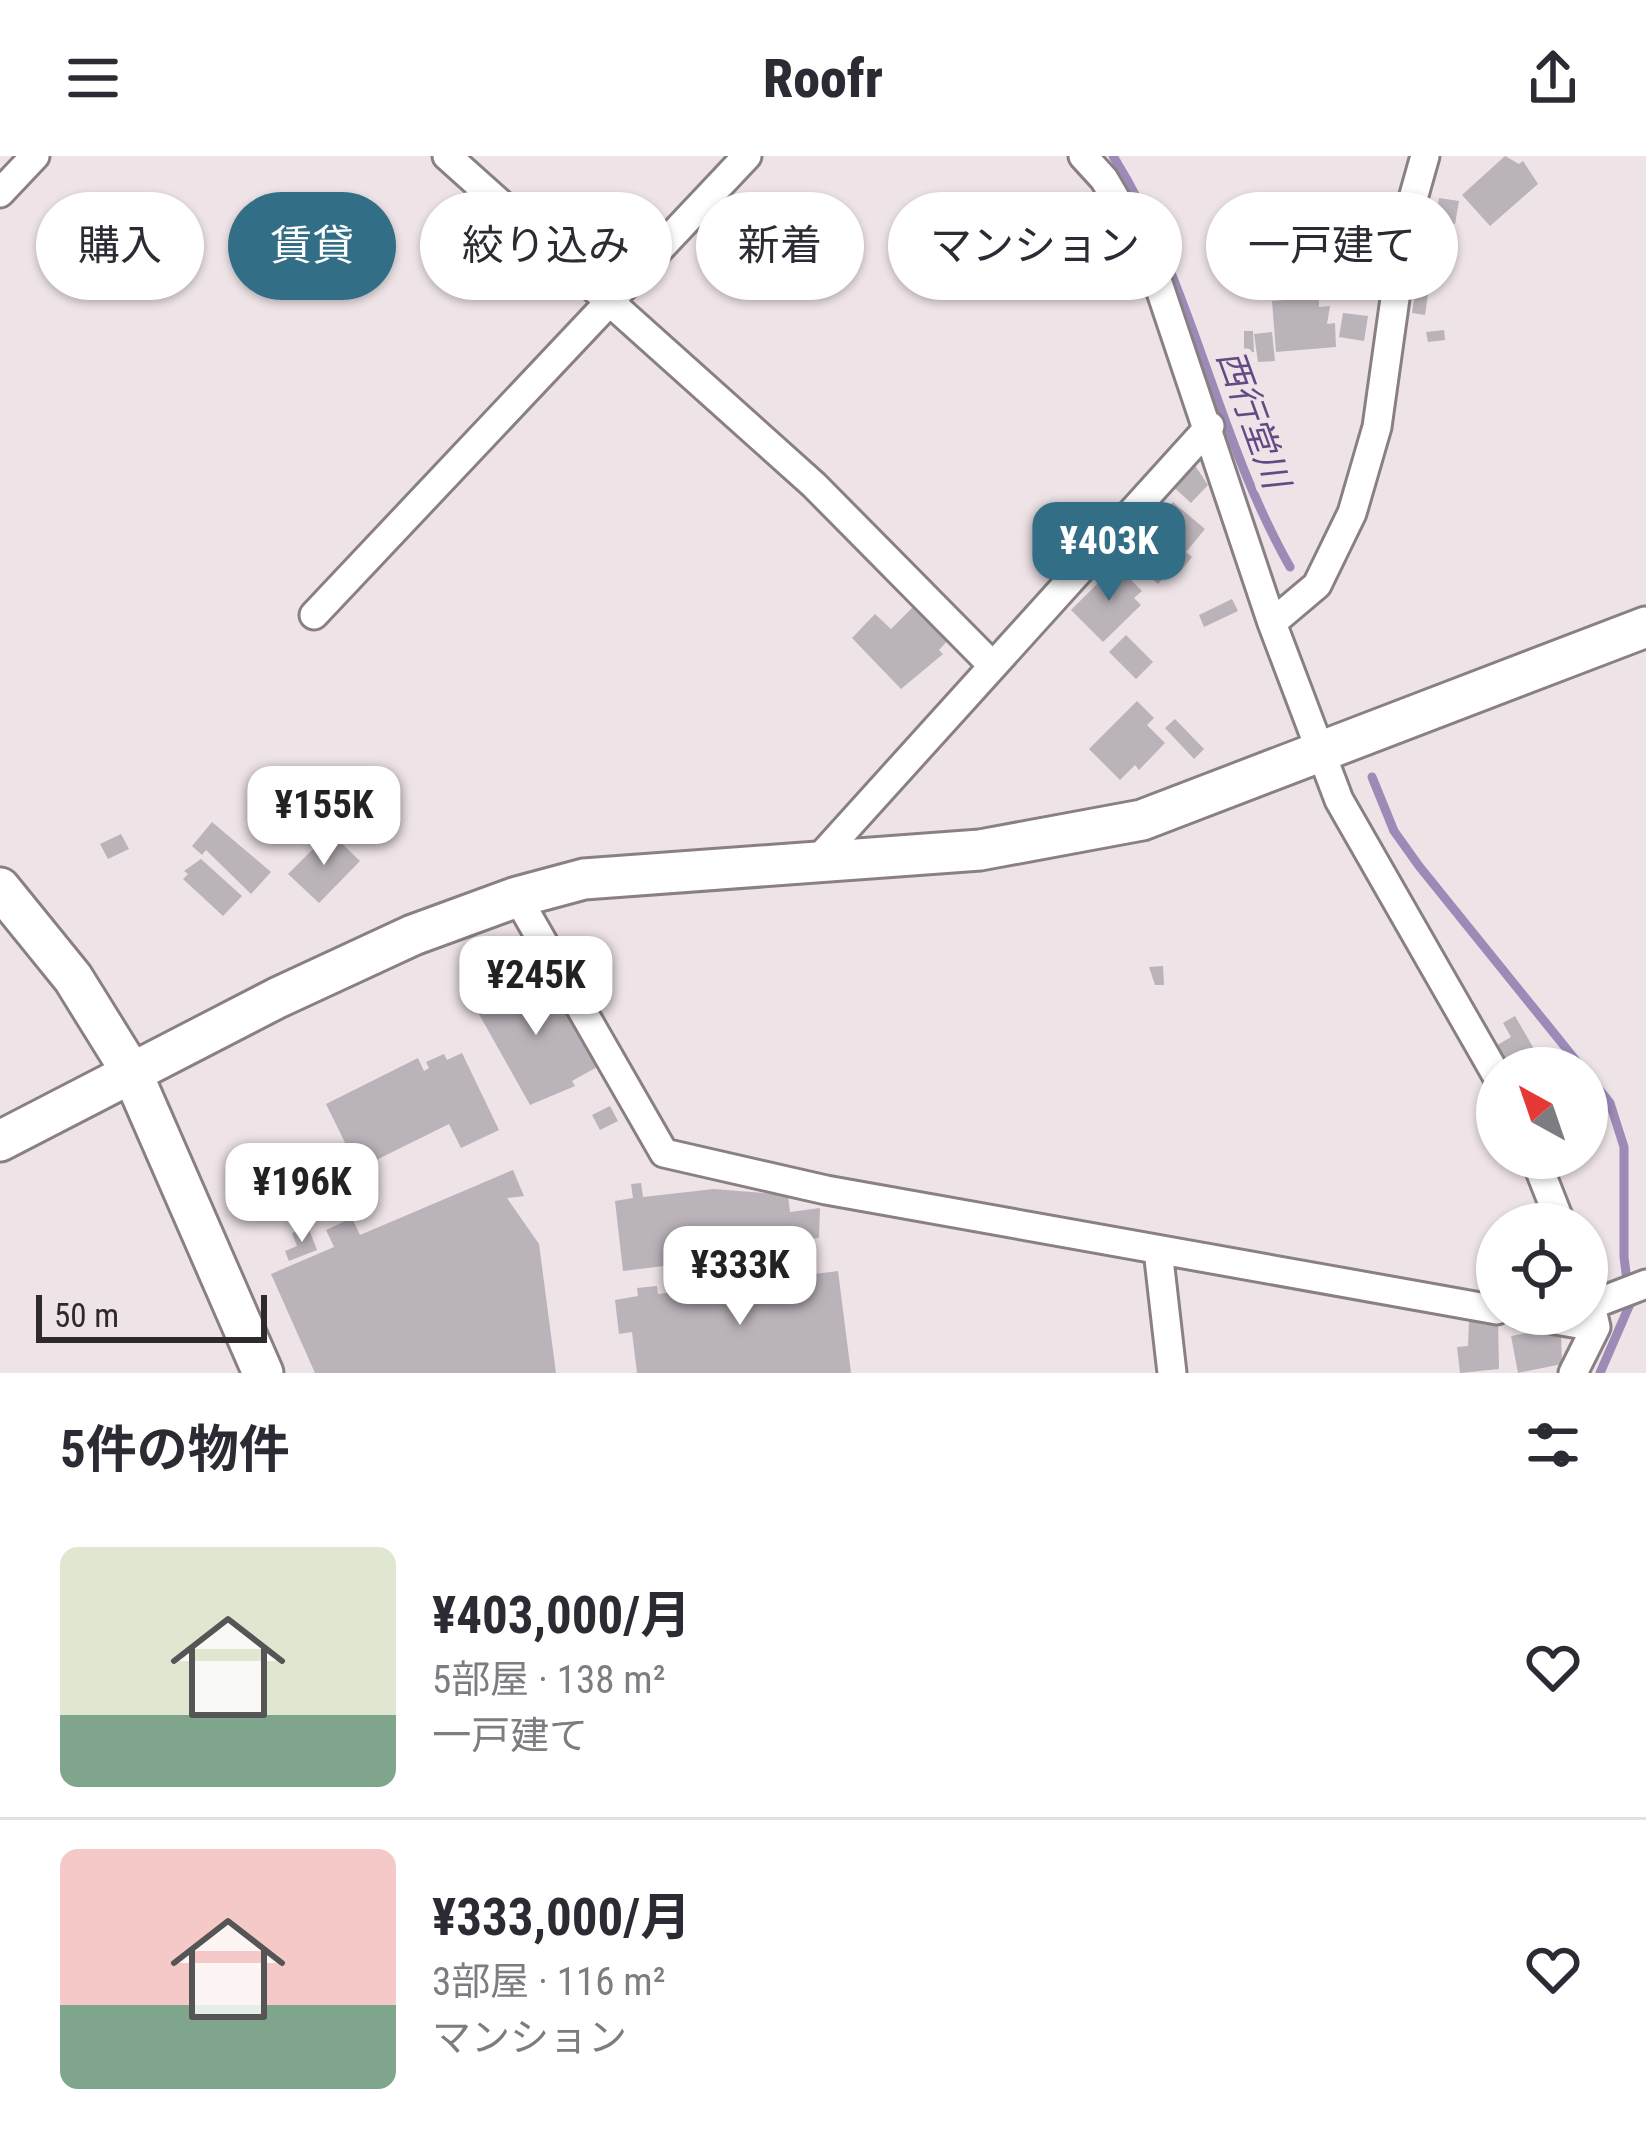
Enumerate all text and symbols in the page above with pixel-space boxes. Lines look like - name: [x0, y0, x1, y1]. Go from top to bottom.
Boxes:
- icon: menu: [60, 45, 126, 111]
- icon: share: [1520, 45, 1586, 111]
- text: Roofr: [763, 47, 883, 110]
- chip: 購入: [36, 192, 204, 300]
- chip: 賃貸: [228, 192, 396, 300]
- chip: 絞り込み: [420, 192, 672, 300]
- chip: 新着: [696, 192, 864, 300]
- chip: マンション: [888, 192, 1182, 300]
- chip: 一戸建て: [1206, 192, 1458, 300]
- water label: 西行堂川: [1209, 344, 1299, 498]
- pin: ¥403K: [1025, 502, 1193, 604]
- text: ¥403K: [1059, 518, 1159, 564]
- pin: ¥155K: [240, 766, 408, 868]
- text: ¥155K: [274, 782, 374, 828]
- pin: ¥245K: [452, 936, 620, 1038]
- text: ¥245K: [486, 952, 586, 998]
- north arrow: [1476, 1047, 1608, 1179]
- map controls: [1476, 1047, 1608, 1335]
- pin: ¥196K: [218, 1143, 386, 1245]
- text: ¥196K: [252, 1159, 352, 1205]
- button: locate: [1476, 1203, 1608, 1335]
- pin: ¥333K: [656, 1226, 824, 1328]
- text: ¥333K: [690, 1242, 790, 1288]
- scale bar: [36, 1289, 267, 1342]
- text: 50 m: [54, 1296, 119, 1335]
- icon: filters: [1520, 1412, 1586, 1478]
- text: 5件の物件: [60, 1420, 290, 1479]
- text: ¥403,000/月: [432, 1586, 691, 1645]
- icon: home: [156, 1595, 300, 1739]
- icon: heart: [1520, 1634, 1586, 1700]
- text: 5部屋 · 138 m²: [432, 1657, 666, 1703]
- text: 一戸建て: [432, 1713, 588, 1759]
- text: ¥333,000/月: [432, 1888, 691, 1947]
- icon: home: [156, 1897, 300, 2041]
- icon: heart: [1520, 1936, 1586, 2002]
- text: 3部屋 · 116 m²: [432, 1959, 666, 2005]
- text: マンション: [432, 2015, 627, 2061]

